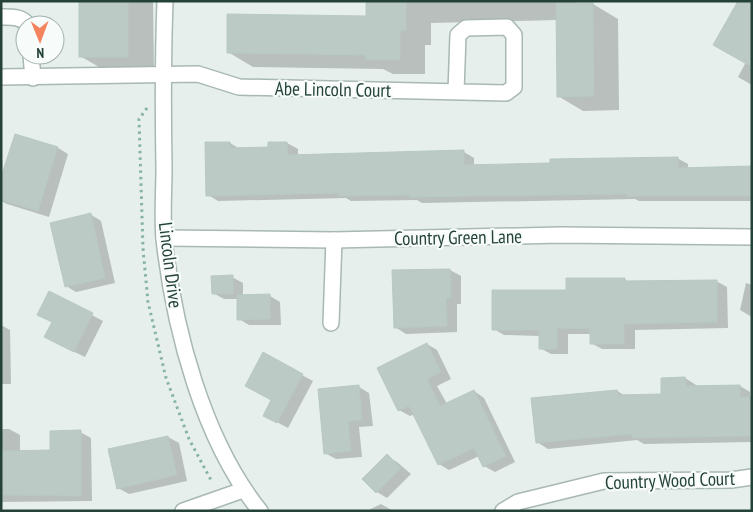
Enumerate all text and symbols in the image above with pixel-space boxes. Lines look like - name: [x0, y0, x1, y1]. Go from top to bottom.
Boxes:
- north arrow: [15, 15, 65, 65]
- text: N: [36, 44, 44, 62]
- street label: Abe Lincoln Court: [275, 76, 392, 102]
- street label: Lincoln Drive: [154, 221, 188, 309]
- street label: Country Green Lane: [394, 224, 522, 250]
- street label: Country Wood Court: [605, 466, 736, 494]

